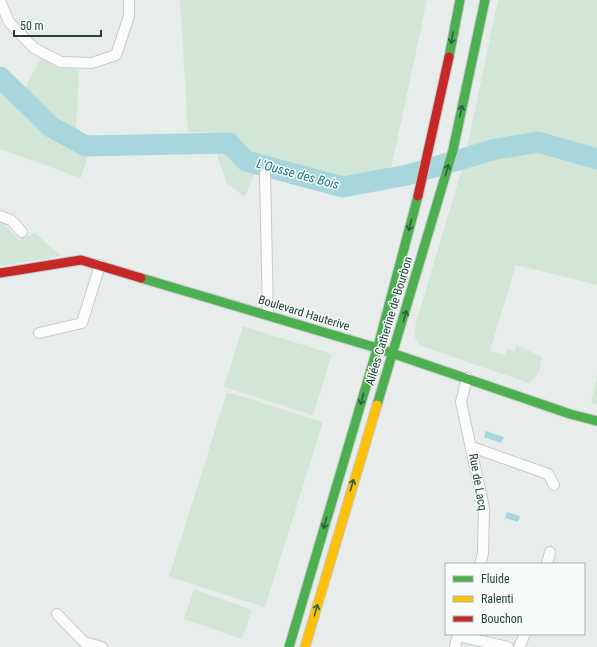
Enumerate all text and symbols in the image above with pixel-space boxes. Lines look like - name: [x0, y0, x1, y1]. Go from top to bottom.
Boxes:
- scale bar: [14, 12, 101, 38]
- text: 50 m: [20, 19, 44, 33]
- one-way arrow: [448, 31, 456, 44]
- one-way arrow: [458, 105, 466, 118]
- water label: L'Ousse des Bois: [255, 156, 341, 192]
- one-way arrow: [444, 164, 451, 177]
- one-way arrow: [406, 218, 413, 231]
- street label: Allées Catherine de Bourbon: [363, 255, 415, 387]
- street label: Boulevard Hauterive: [257, 292, 352, 334]
- one-way arrow: [402, 310, 409, 323]
- one-way arrow: [358, 392, 365, 405]
- street label: Rue de Lacq: [466, 452, 490, 512]
- one-way arrow: [349, 479, 357, 492]
- one-way arrow: [321, 516, 328, 529]
- legend: [445, 563, 585, 635]
- text: Fluide: [481, 572, 510, 586]
- text: Ralenti: [481, 592, 514, 606]
- one-way arrow: [313, 603, 320, 616]
- text: Bouchon: [481, 612, 523, 626]

